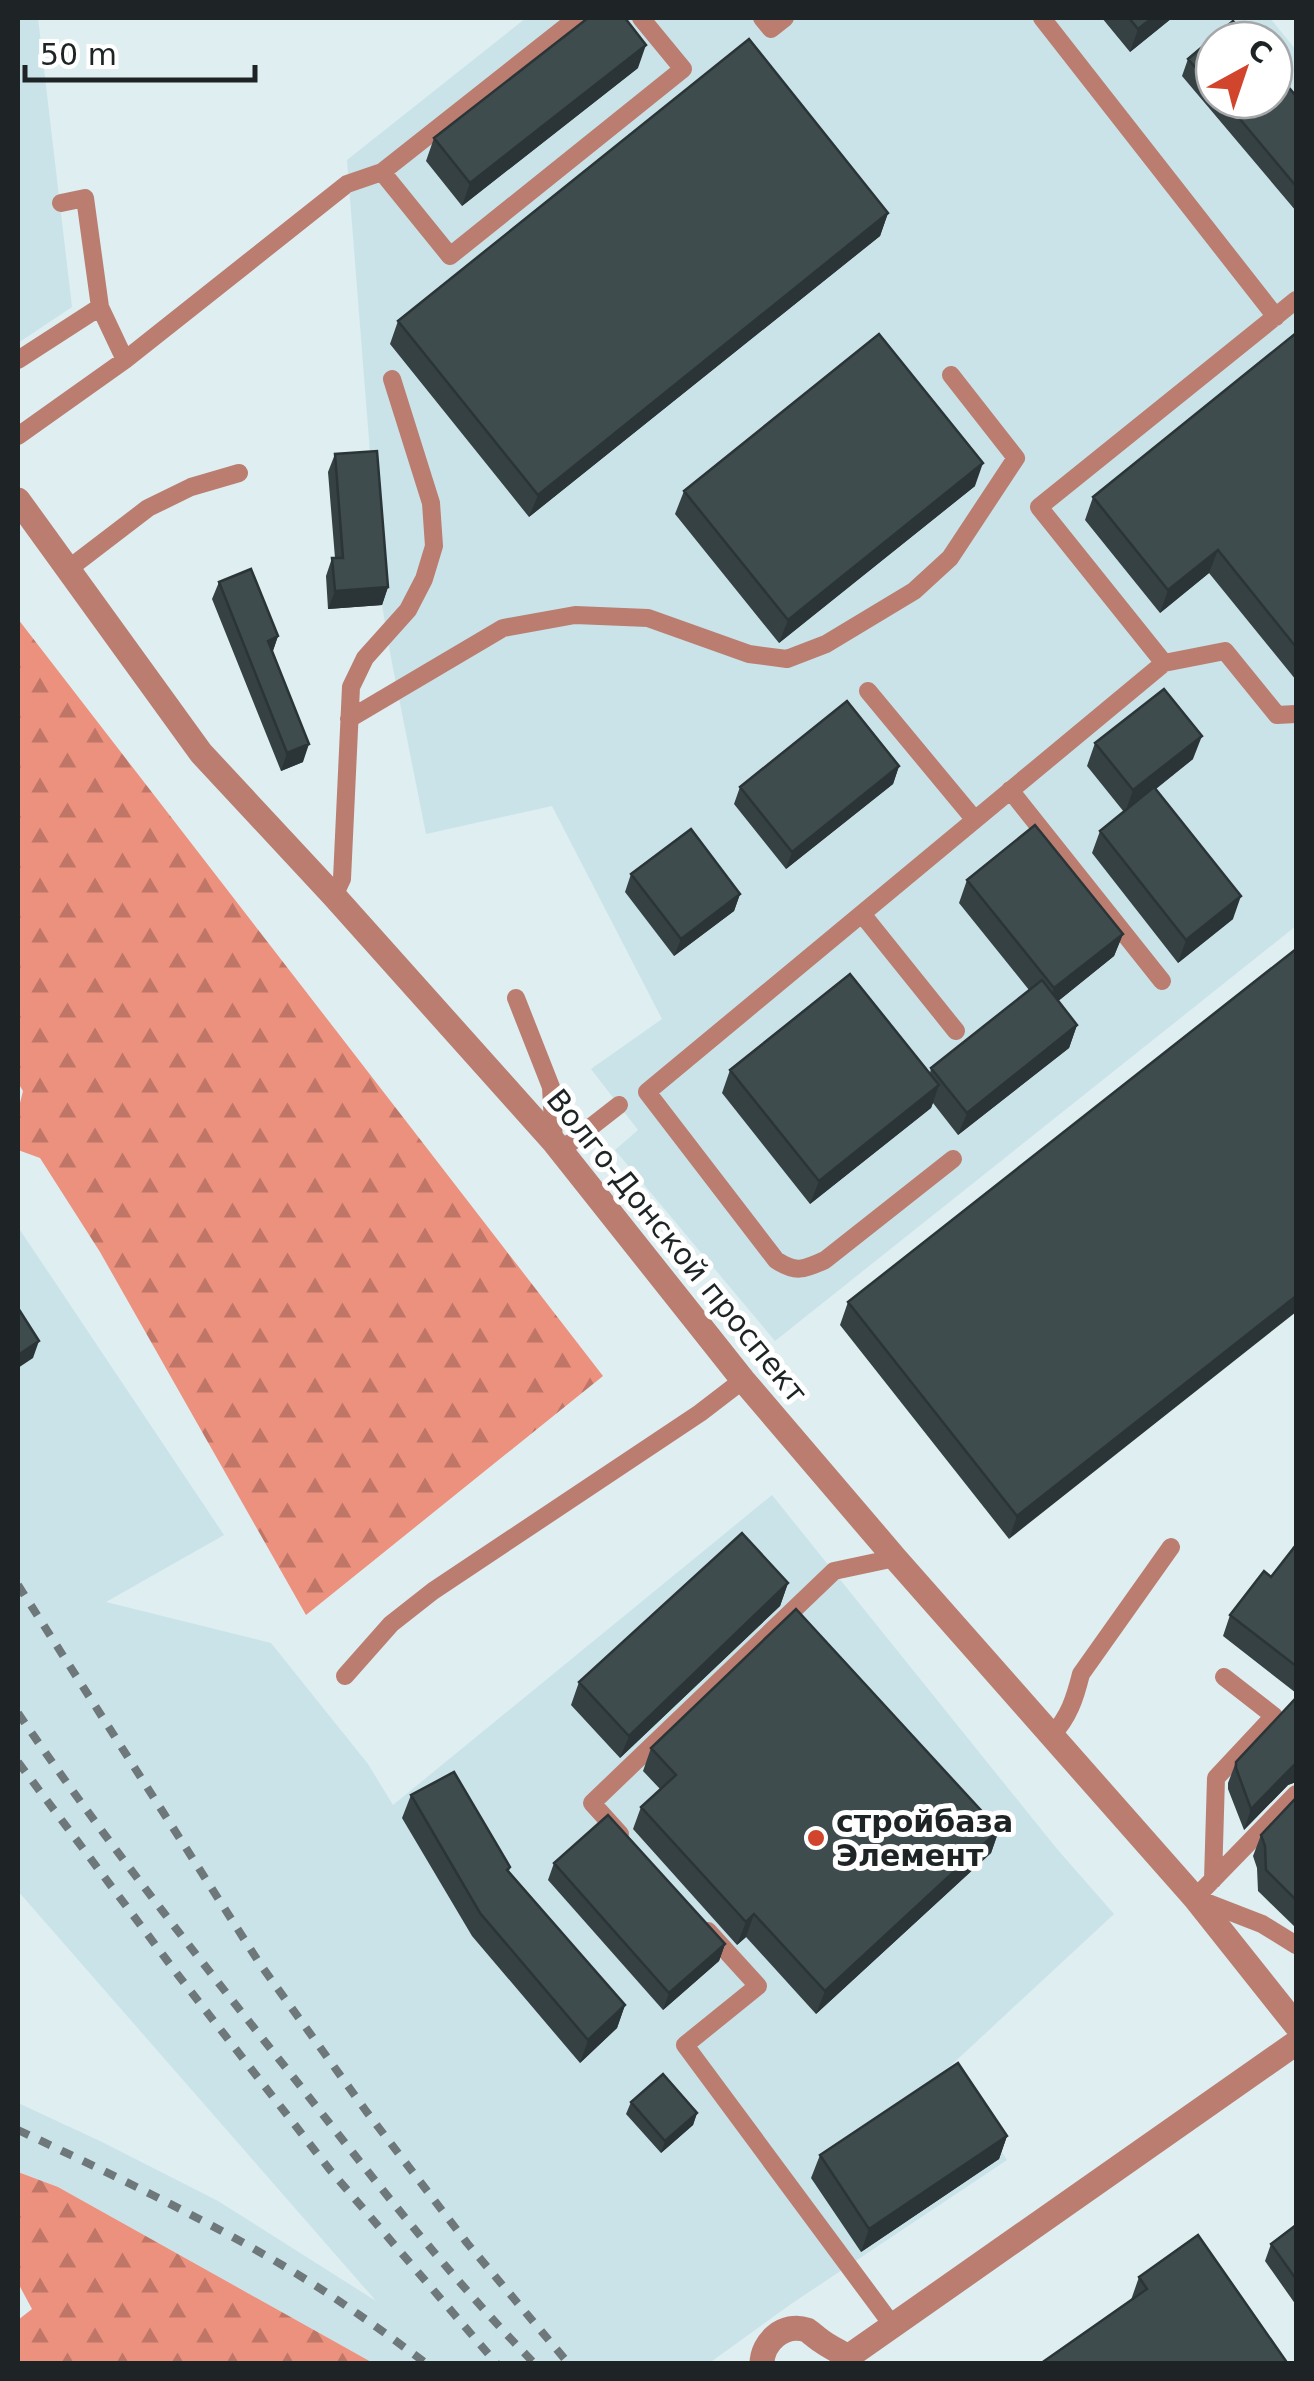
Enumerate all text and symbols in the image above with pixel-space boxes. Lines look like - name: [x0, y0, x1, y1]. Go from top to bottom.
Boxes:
- scale bar: [25, 20, 255, 82]
- north arrow: [1194, 20, 1294, 120]
- text: С: [1241, 32, 1278, 70]
- text: 50 m: [40, 37, 117, 72]
- street label: Волго-Донской проспект: [540, 1082, 814, 1410]
- place label: стройбаза Элемент: [836, 1804, 1013, 1873]
- marker: стройбаза Элемент: [805, 1827, 827, 1849]

